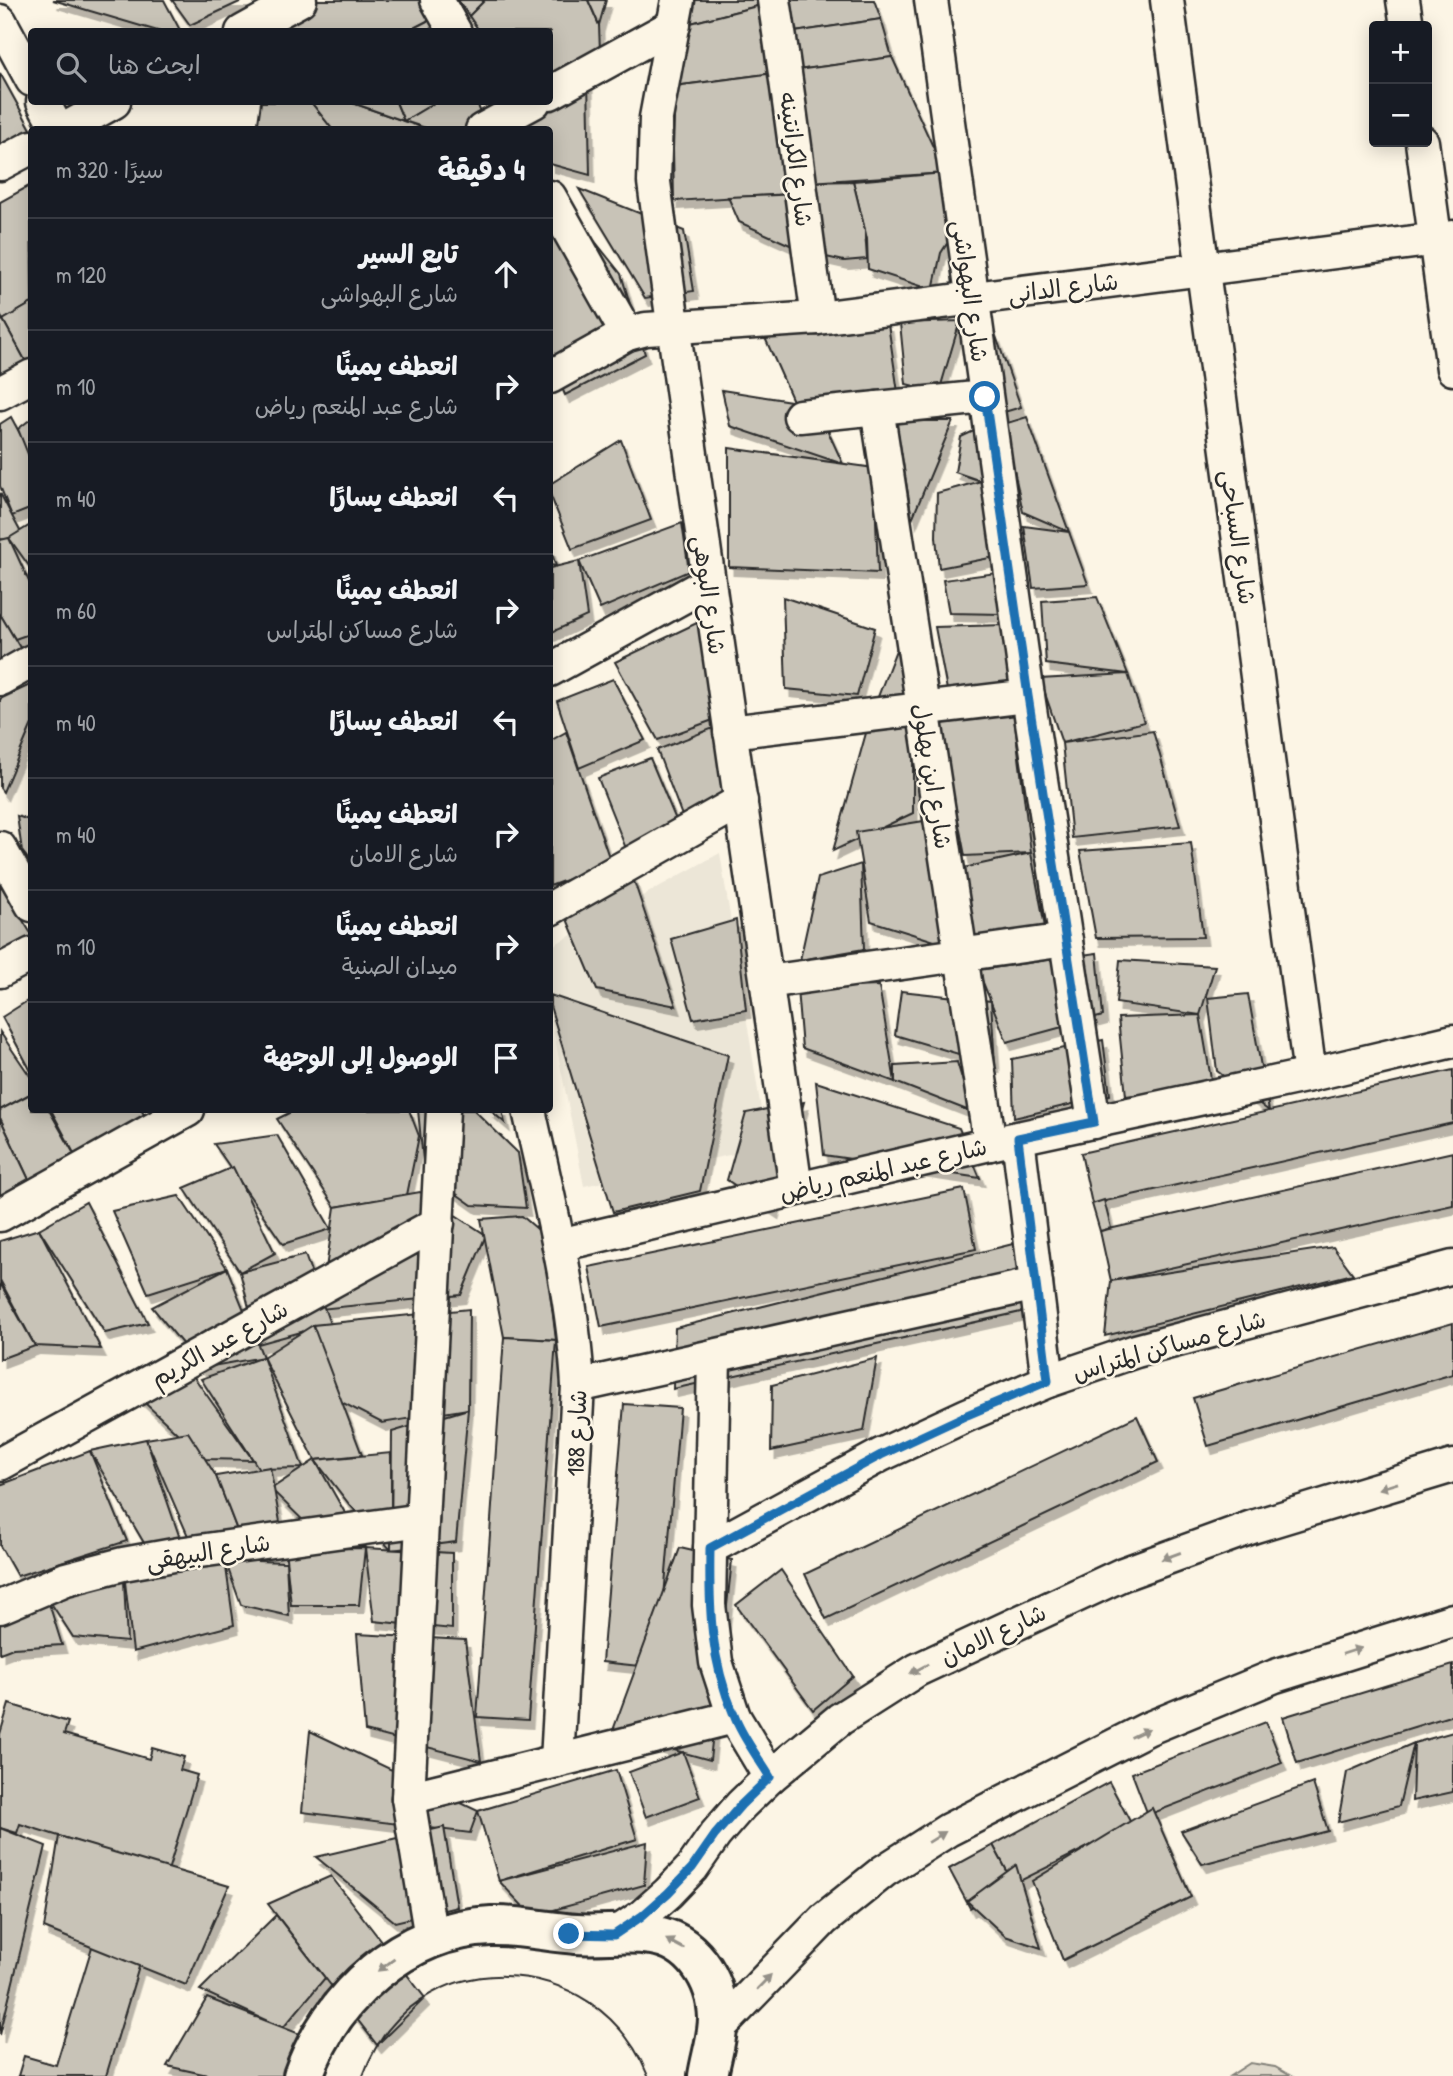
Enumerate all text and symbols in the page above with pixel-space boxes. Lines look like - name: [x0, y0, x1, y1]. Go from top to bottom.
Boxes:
- map controls: [1369, 21, 1432, 147]
- button: +: [1369, 21, 1432, 84]
- search box: [28, 28, 553, 105]
- text: ابحث هنا: [108, 47, 201, 82]
- icon: search: [52, 48, 90, 86]
- button: −: [1369, 84, 1432, 147]
- street label: شارع الكرانتينه: [771, 89, 821, 229]
- text: 4 دقيقة: [438, 149, 525, 189]
- text: سيرًا · 320 m: [56, 154, 164, 185]
- street label: شارع البهواشى: [943, 218, 997, 364]
- text: تابع السير: [359, 236, 458, 271]
- icon: ahead: [487, 255, 525, 293]
- text: 120 m: [56, 259, 106, 290]
- street label: شارع الدانى: [1006, 264, 1120, 312]
- text: شارع البهواشى: [321, 278, 458, 309]
- text: انعطف يمينًا: [336, 348, 458, 383]
- icon: right: [487, 367, 525, 405]
- text: 10 m: [56, 371, 96, 402]
- route start: [969, 381, 1000, 412]
- text: شارع عبد المنعم رياض: [255, 390, 458, 421]
- street label: شارع السباحى: [1212, 467, 1264, 607]
- text: انعطف يسارًا: [329, 479, 458, 514]
- icon: left: [487, 479, 525, 517]
- text: 40 m: [56, 483, 96, 514]
- street label: شارع البوهى: [684, 533, 734, 657]
- text: انعطف يمينًا: [336, 572, 458, 607]
- icon: right: [487, 591, 525, 629]
- text: 60 m: [56, 595, 96, 626]
- text: شارع مساكن المتراس: [267, 614, 458, 645]
- street label: شارع ابن بهلول: [904, 701, 960, 851]
- text: انعطف يسارًا: [329, 703, 458, 738]
- icon: left: [487, 703, 525, 741]
- text: 40 m: [56, 707, 96, 738]
- text: انعطف يمينًا: [336, 796, 458, 831]
- icon: right: [487, 815, 525, 853]
- text: 40 m: [56, 819, 96, 850]
- text: شارع الامان: [349, 838, 458, 869]
- text: انعطف يمينًا: [336, 908, 458, 943]
- icon: right: [487, 927, 525, 965]
- text: 10 m: [56, 931, 96, 962]
- text: ميدان الصنية: [342, 950, 458, 981]
- text: الوصول إلى الوجهة: [263, 1039, 458, 1074]
- icon: arrive: [487, 1039, 525, 1077]
- street label: شارع عبد المنعم رياض: [776, 1130, 991, 1211]
- street label: شارع عبد الكريم: [145, 1292, 295, 1397]
- street label: شارع مساكن المتراس: [1069, 1302, 1270, 1390]
- street label: شارع 188: [558, 1389, 596, 1477]
- one-way arrow: [1377, 1481, 1398, 1491]
- street label: شارع البيهقى: [144, 1525, 273, 1579]
- one-way arrow: [1161, 1551, 1182, 1562]
- street label: شارع الامان: [935, 1596, 1052, 1674]
- one-way arrow: [1342, 1646, 1363, 1656]
- one-way arrow: [909, 1663, 929, 1675]
- one-way arrow: [1130, 1727, 1150, 1739]
- one-way arrow: [928, 1830, 947, 1843]
- route end: [553, 1918, 584, 1949]
- one-way arrow: [665, 1938, 685, 1950]
- one-way arrow: [377, 1957, 395, 1972]
- one-way arrow: [755, 1974, 771, 1991]

